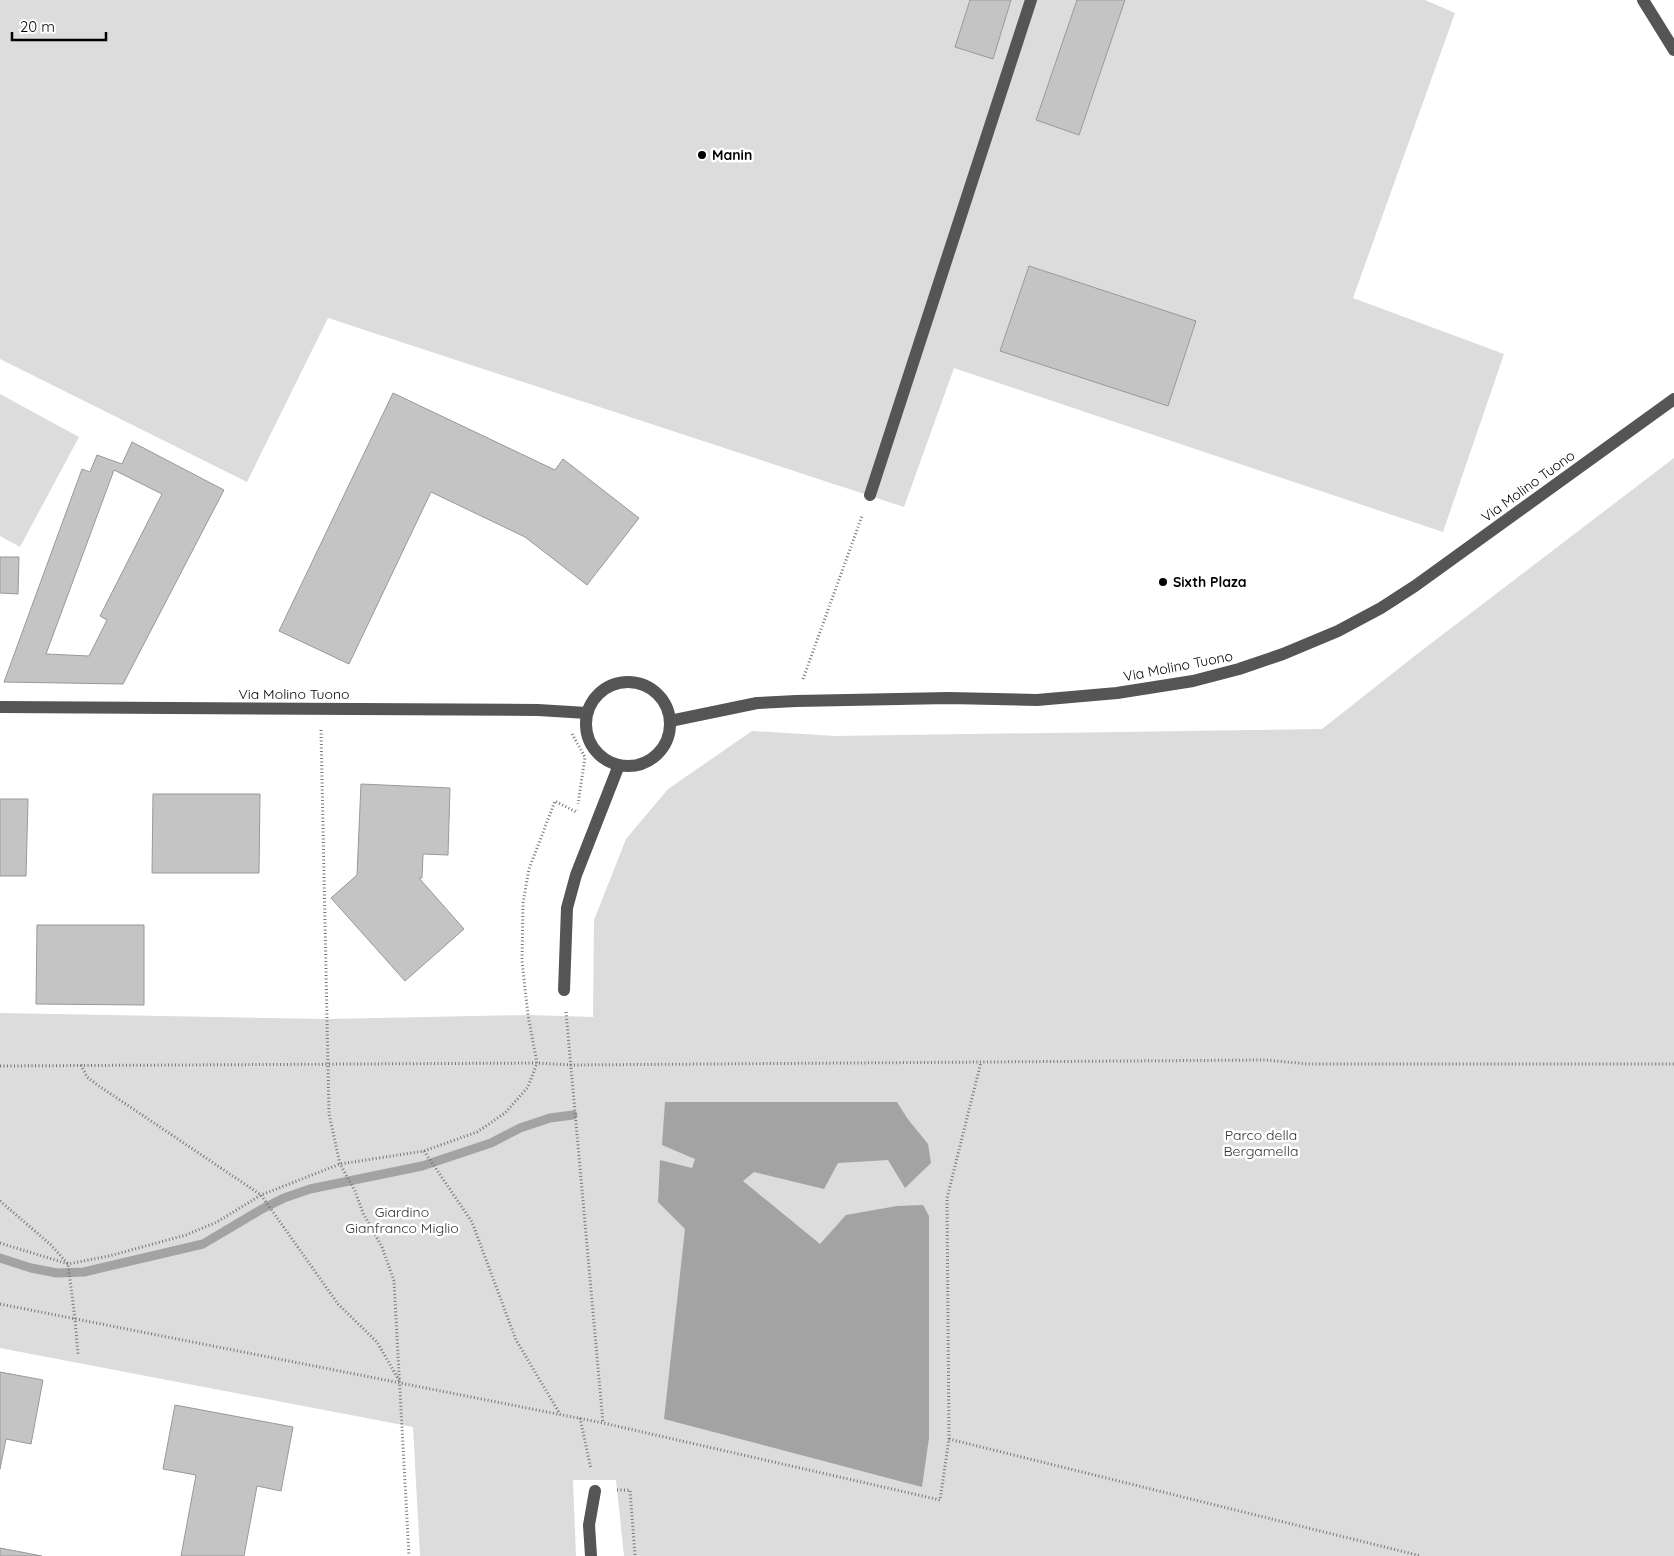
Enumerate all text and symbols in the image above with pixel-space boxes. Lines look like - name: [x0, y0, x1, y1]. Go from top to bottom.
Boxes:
- scale bar: [12, 10, 106, 42]
- text: 20 m: [20, 17, 55, 36]
- place label: Manin: [712, 146, 752, 164]
- marker: Manin: [696, 149, 708, 161]
- street label: Via Molino Tuono: [1478, 446, 1578, 526]
- place label: Sixth Plaza: [1173, 573, 1247, 591]
- marker: Sixth Plaza: [1157, 576, 1169, 588]
- street label: Via Molino Tuono: [1122, 647, 1234, 685]
- street label: Via Molino Tuono: [239, 685, 349, 703]
- park label: Parco della Bergamella: [1224, 1126, 1298, 1160]
- park label: Giardino Gianfranco Miglio: [345, 1203, 459, 1237]

